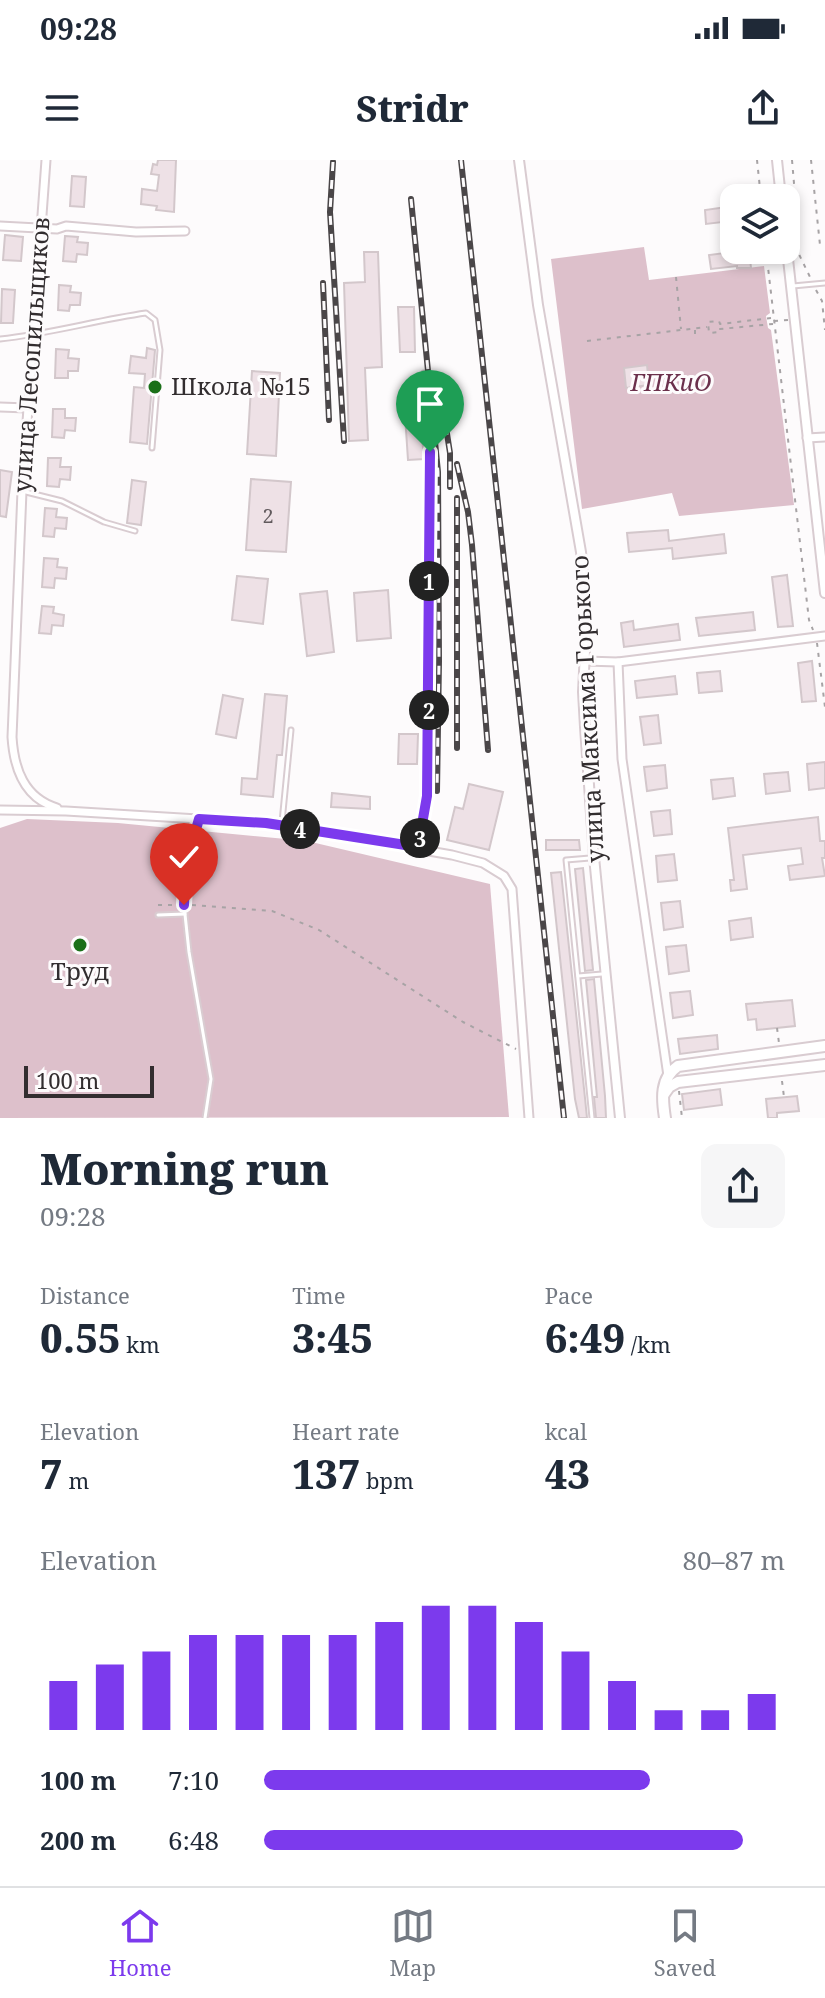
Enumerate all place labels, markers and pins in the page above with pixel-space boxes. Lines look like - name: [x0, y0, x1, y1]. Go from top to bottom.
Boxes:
- place label: Школа №15: [171, 369, 311, 402]
- pin: [396, 370, 464, 452]
- marker: Школа №15: [146, 378, 164, 396]
- pin: 1: [409, 561, 449, 601]
- pin: 2: [409, 690, 449, 730]
- pin: 4: [280, 809, 320, 849]
- pin: 3: [400, 818, 440, 858]
- pin: [150, 823, 218, 905]
- marker: Труд: [71, 936, 89, 954]
- place label: Труд: [51, 954, 109, 987]

